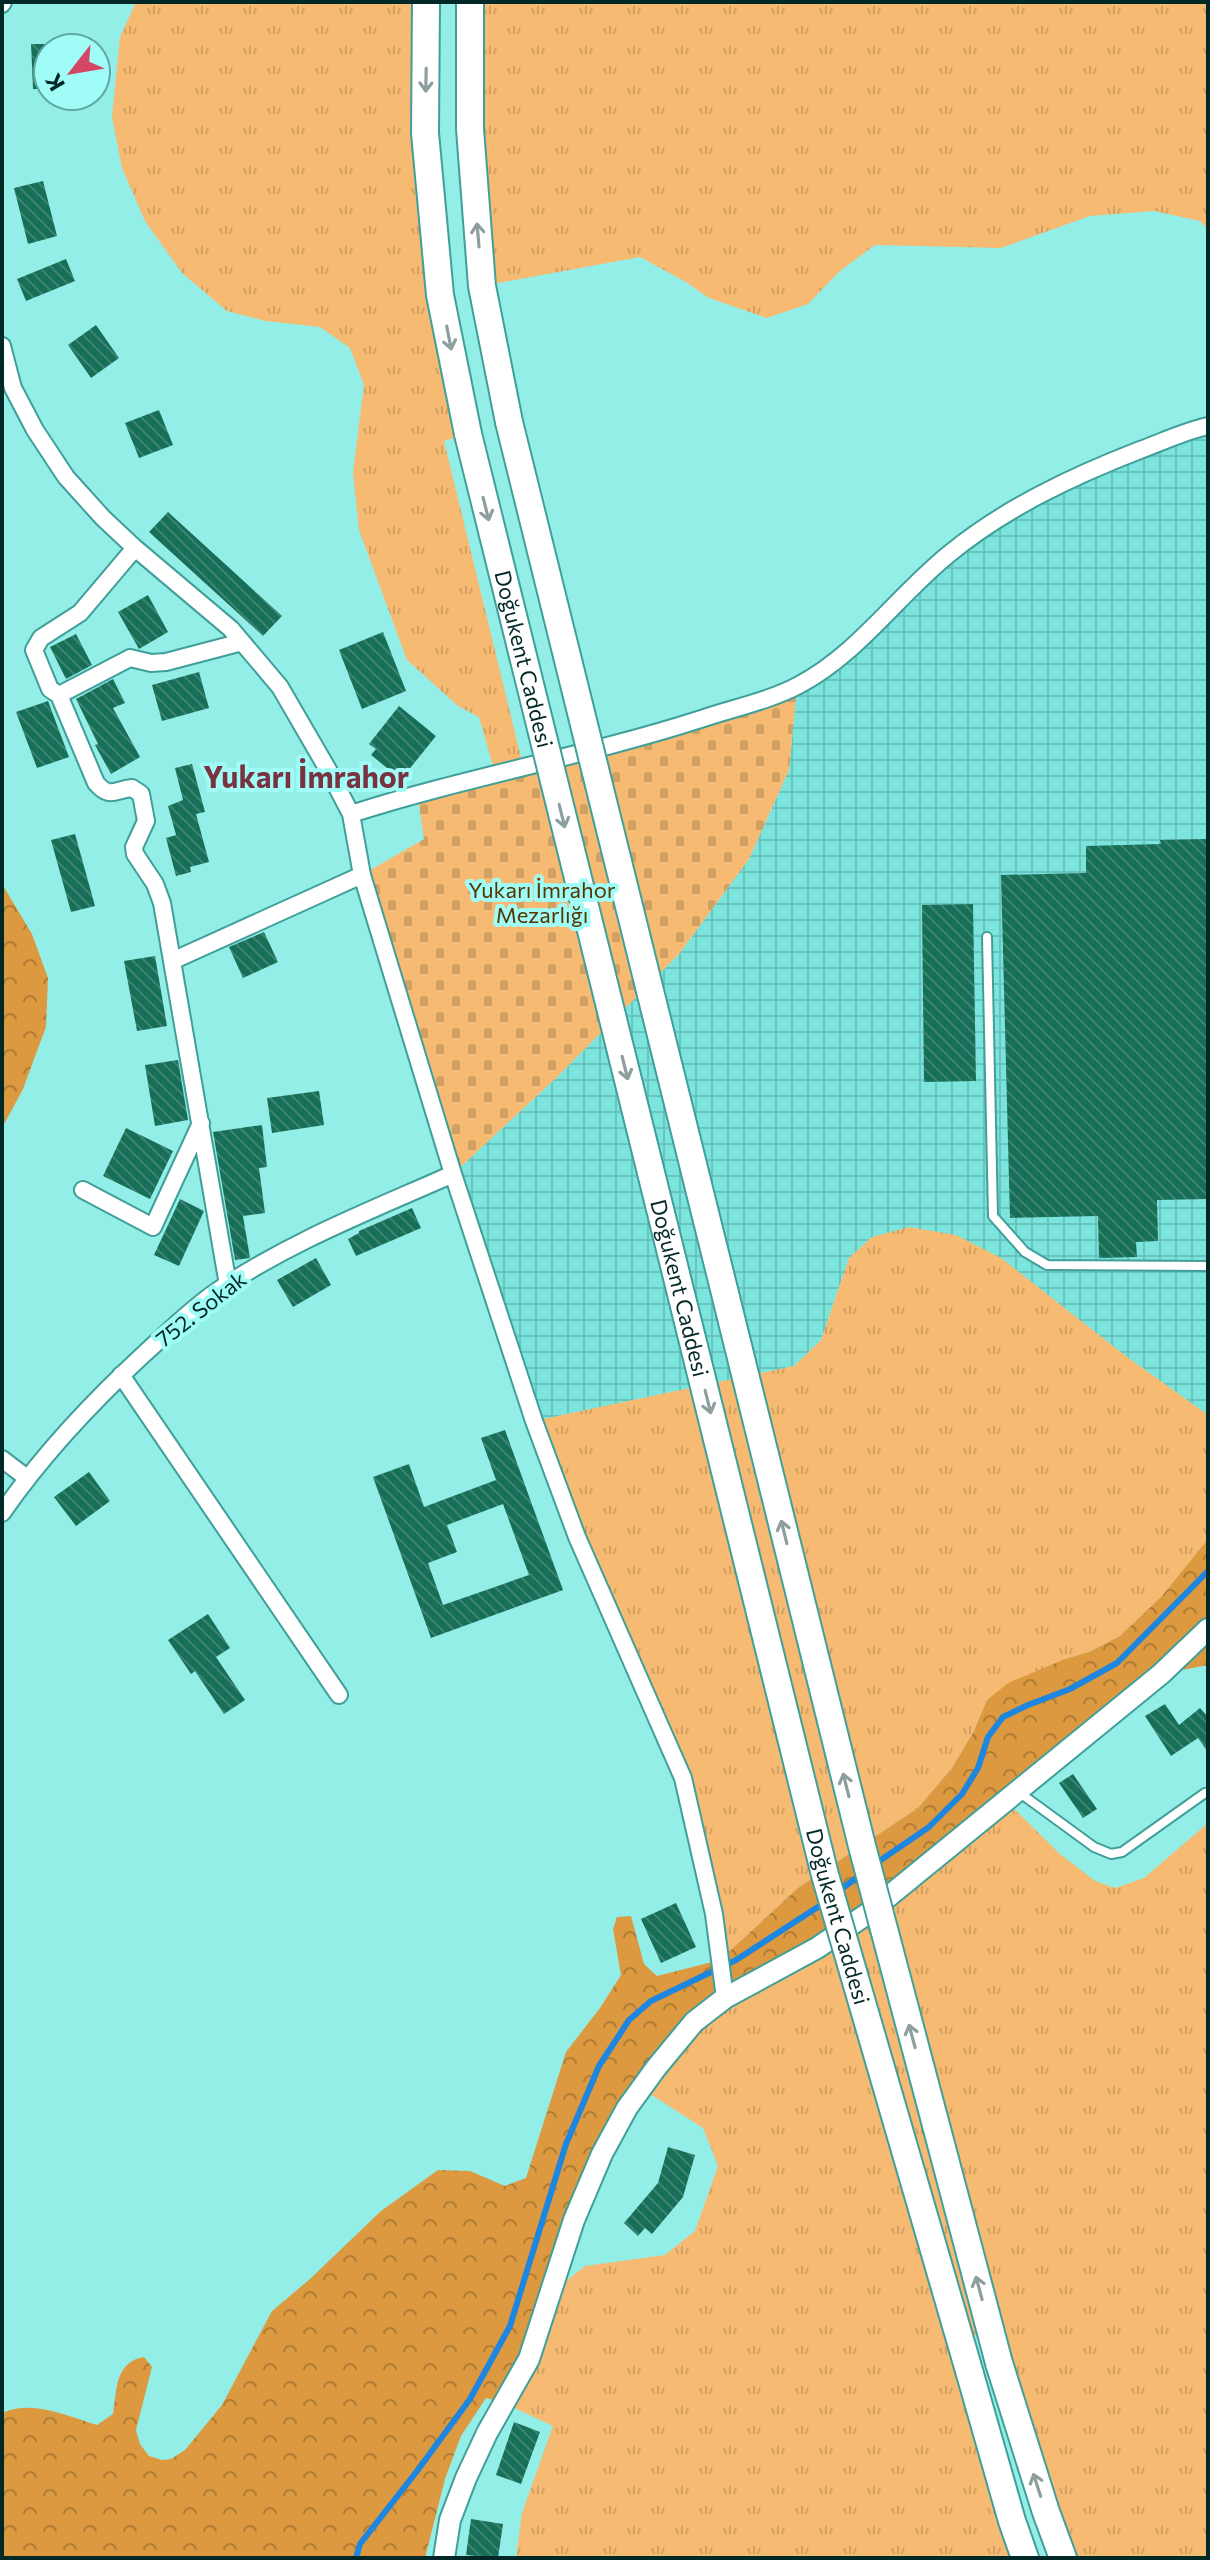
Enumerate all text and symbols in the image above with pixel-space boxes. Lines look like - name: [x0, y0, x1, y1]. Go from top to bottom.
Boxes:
- north arrow: [32, 32, 112, 112]
- one-way arrow: [418, 66, 433, 93]
- text: K: [39, 69, 70, 96]
- one-way arrow: [470, 222, 485, 249]
- one-way arrow: [442, 325, 457, 351]
- one-way arrow: [480, 496, 495, 522]
- street label: Doğukent Caddesi: [489, 568, 559, 751]
- district label: Yukarı İmrahor: [203, 757, 409, 794]
- one-way arrow: [556, 803, 571, 829]
- park label: Yukarı İmrahor Mezarlığı: [468, 876, 616, 928]
- one-way arrow: [618, 1055, 633, 1081]
- street label: Doğukent Caddesi: [645, 1197, 715, 1380]
- street label: 752. Sokak: [150, 1265, 251, 1352]
- one-way arrow: [701, 1389, 716, 1415]
- one-way arrow: [776, 1520, 791, 1546]
- one-way arrow: [838, 1772, 853, 1798]
- street label: Doğukent Caddesi: [801, 1826, 876, 2008]
- one-way arrow: [904, 2024, 919, 2050]
- one-way arrow: [970, 2275, 985, 2301]
- one-way arrow: [1029, 2472, 1044, 2498]

